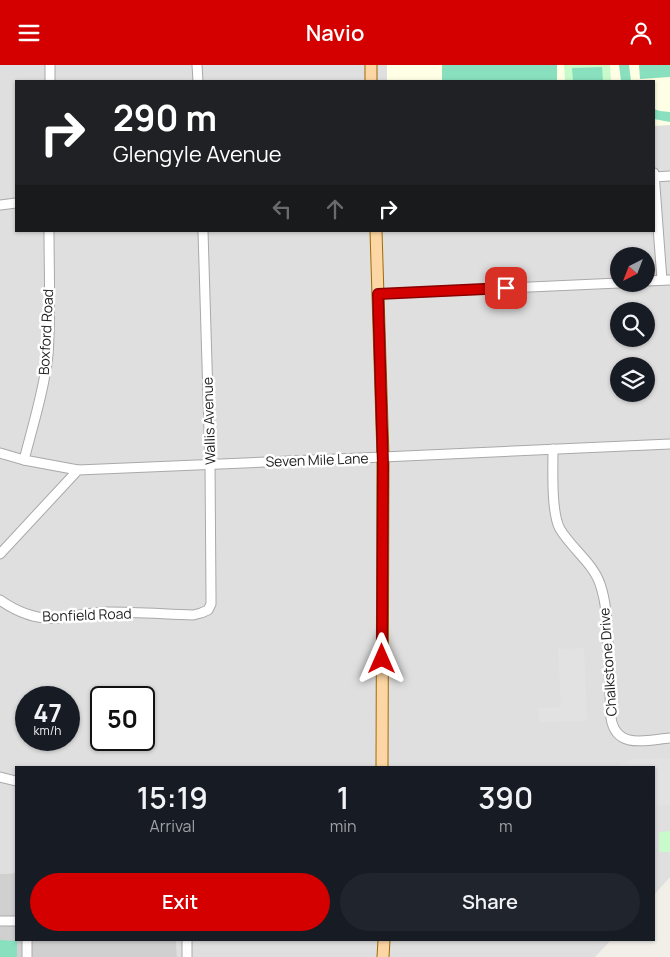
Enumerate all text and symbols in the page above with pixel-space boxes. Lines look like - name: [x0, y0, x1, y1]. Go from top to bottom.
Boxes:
- text: Navio: [306, 18, 364, 48]
- icon: menu: [15, 19, 43, 47]
- icon: person: [627, 19, 655, 47]
- text: 290 m: [113, 94, 217, 142]
- icon: right: [30, 100, 95, 165]
- text: Glengyle Avenue: [113, 139, 282, 169]
- icon: left: [268, 195, 296, 223]
- icon: ahead: [321, 195, 349, 223]
- icon: right: [374, 195, 402, 223]
- north arrow: [610, 247, 655, 293]
- map controls: [610, 247, 655, 402]
- pin: [485, 267, 527, 309]
- icon: arrive: [492, 274, 520, 302]
- street label: Boxford Road: [34, 288, 57, 376]
- button: search: [610, 302, 655, 347]
- button: layers: [610, 357, 655, 402]
- street label: Wallis Avenue: [197, 377, 220, 465]
- street label: Seven Mile Lane: [265, 448, 369, 471]
- street label: Bonfield Road: [42, 603, 132, 626]
- street label: Chalkstone Drive: [594, 607, 621, 717]
- position arrow: [355, 632, 407, 684]
- speed limit sign: 50: [90, 686, 155, 751]
- text: 47: [33, 695, 62, 730]
- text: km/h: [34, 722, 61, 739]
- text: 15:19: [137, 777, 208, 818]
- text: 1: [337, 777, 349, 818]
- text: 390: [478, 777, 533, 818]
- text: Arrival: [150, 815, 195, 837]
- text: min: [330, 815, 357, 837]
- text: m: [499, 815, 513, 837]
- button: Exit: [30, 873, 330, 931]
- button: Share: [340, 873, 640, 931]

